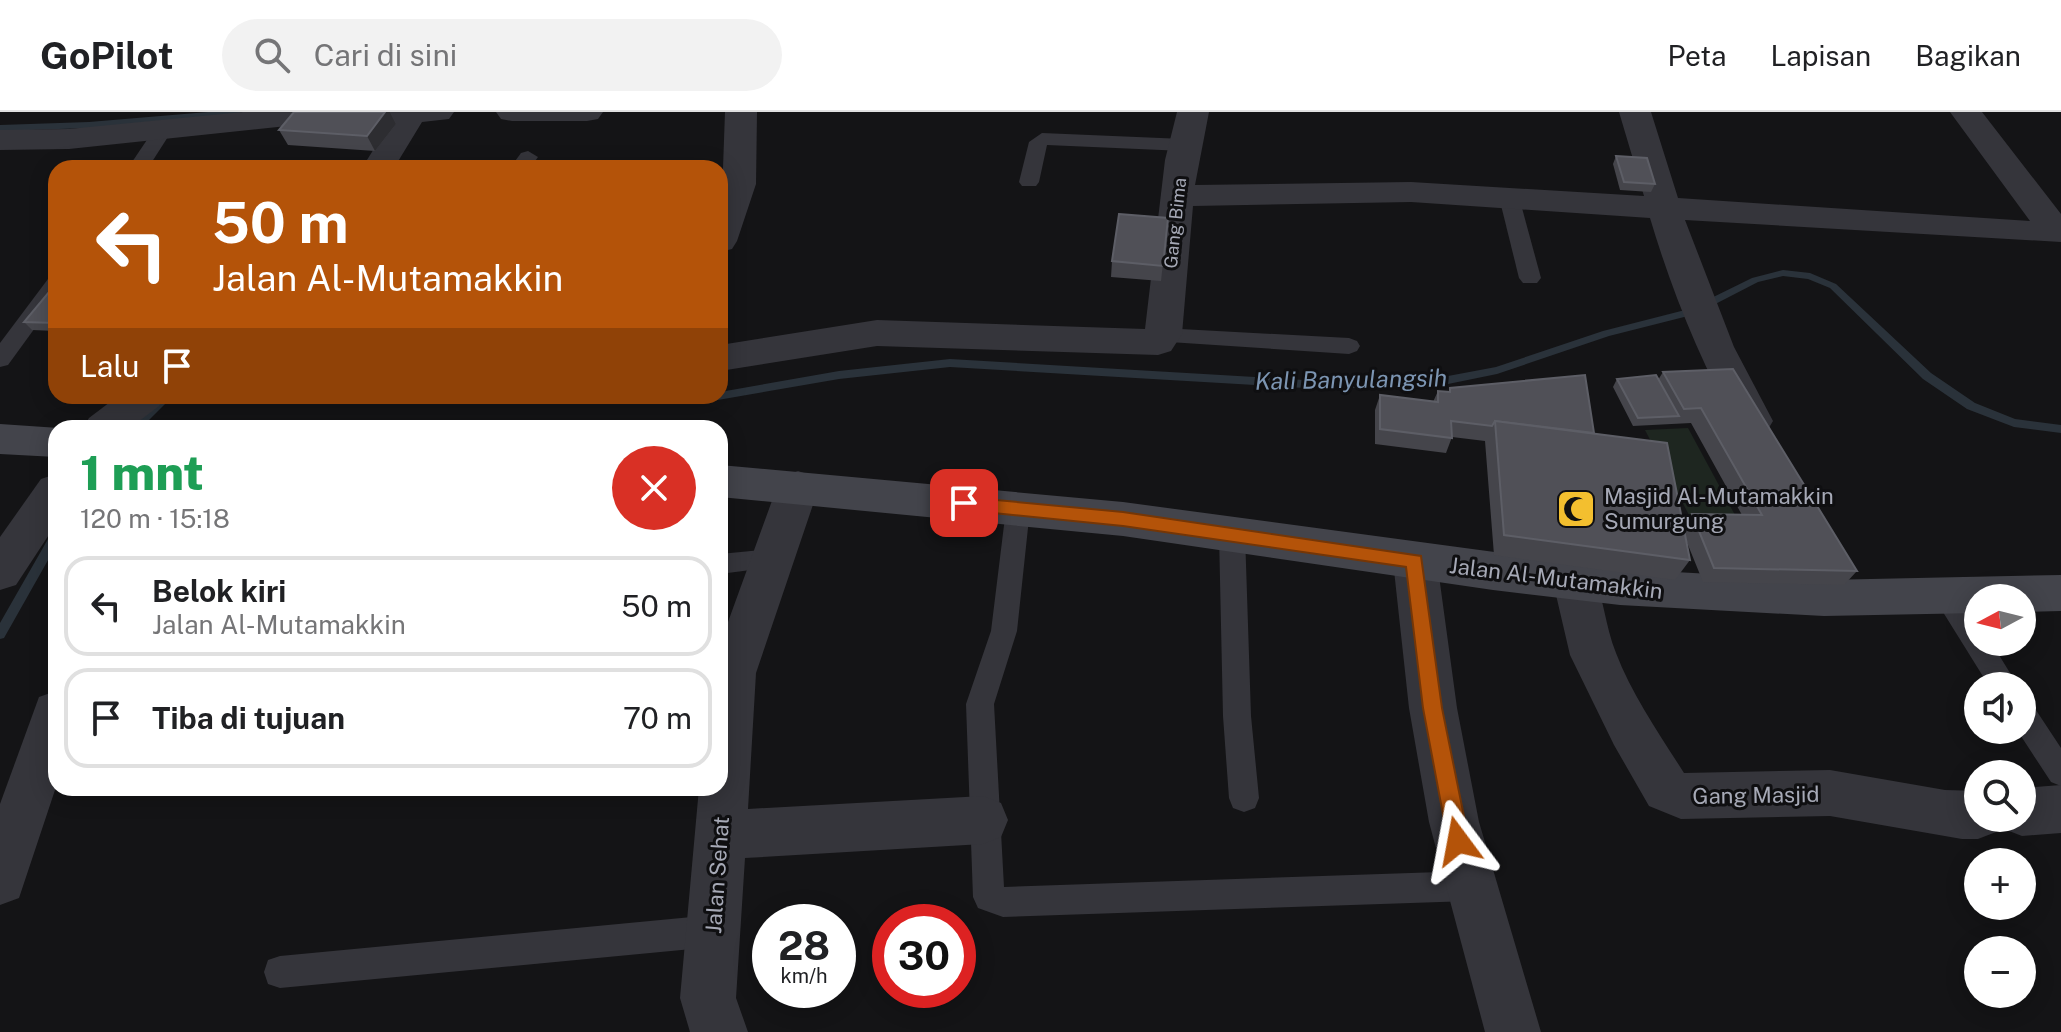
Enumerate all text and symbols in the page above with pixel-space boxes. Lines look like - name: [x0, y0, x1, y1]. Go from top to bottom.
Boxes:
- search box: [222, 19, 782, 91]
- text: GoPilot: [40, 33, 174, 78]
- icon: search: [250, 33, 294, 77]
- text: Cari di sini: [314, 37, 457, 73]
- text: Peta: [1667, 39, 1727, 72]
- text: Lapisan: [1771, 39, 1871, 72]
- text: Bagikan: [1915, 39, 2021, 72]
- street label: Gang Bima: [1160, 177, 1190, 269]
- text: 50 m: [212, 190, 349, 256]
- icon: left: [80, 192, 184, 296]
- text: Jalan Al-Mutamakkin: [212, 257, 563, 299]
- icon: arrive: [155, 344, 199, 388]
- text: Lalu: [80, 348, 139, 384]
- water label: Kali Banyulangsih: [1255, 363, 1447, 395]
- text: 1 mnt: [80, 444, 204, 501]
- button: close: [612, 446, 696, 530]
- pin: [930, 469, 998, 537]
- icon: arrive: [942, 481, 986, 525]
- place label: Masjid Al-Mutamakkin Sumurgung: [1604, 483, 1834, 534]
- mosque icon: Masjid Al-Mutamakkin Sumurgung: [1555, 488, 1597, 530]
- text: 120 m · 15:18: [80, 503, 230, 534]
- street label: Jalan Al-Mutamakkin: [1448, 552, 1664, 604]
- text: Belok kiri: [152, 573, 286, 609]
- icon: left: [84, 584, 128, 628]
- north arrow: [1964, 584, 2036, 656]
- map controls: [1964, 584, 2036, 1008]
- text: 50 m: [621, 588, 692, 624]
- text: Jalan Al-Mutamakkin: [152, 609, 406, 640]
- button: sound: [1964, 672, 2036, 744]
- icon: arrive: [84, 696, 128, 740]
- text: Tiba di tujuan: [152, 700, 345, 736]
- text: 70 m: [623, 700, 692, 736]
- button: search: [1964, 760, 2036, 832]
- street label: Gang Masjid: [1692, 781, 1820, 809]
- position arrow: [1416, 799, 1500, 883]
- street label: Jalan Sehat: [700, 815, 734, 935]
- button: +: [1964, 848, 2036, 920]
- speed limit sign: 30: [872, 904, 976, 1008]
- text: 28: [778, 922, 830, 969]
- button: −: [1964, 936, 2036, 1008]
- text: km/h: [780, 964, 828, 988]

